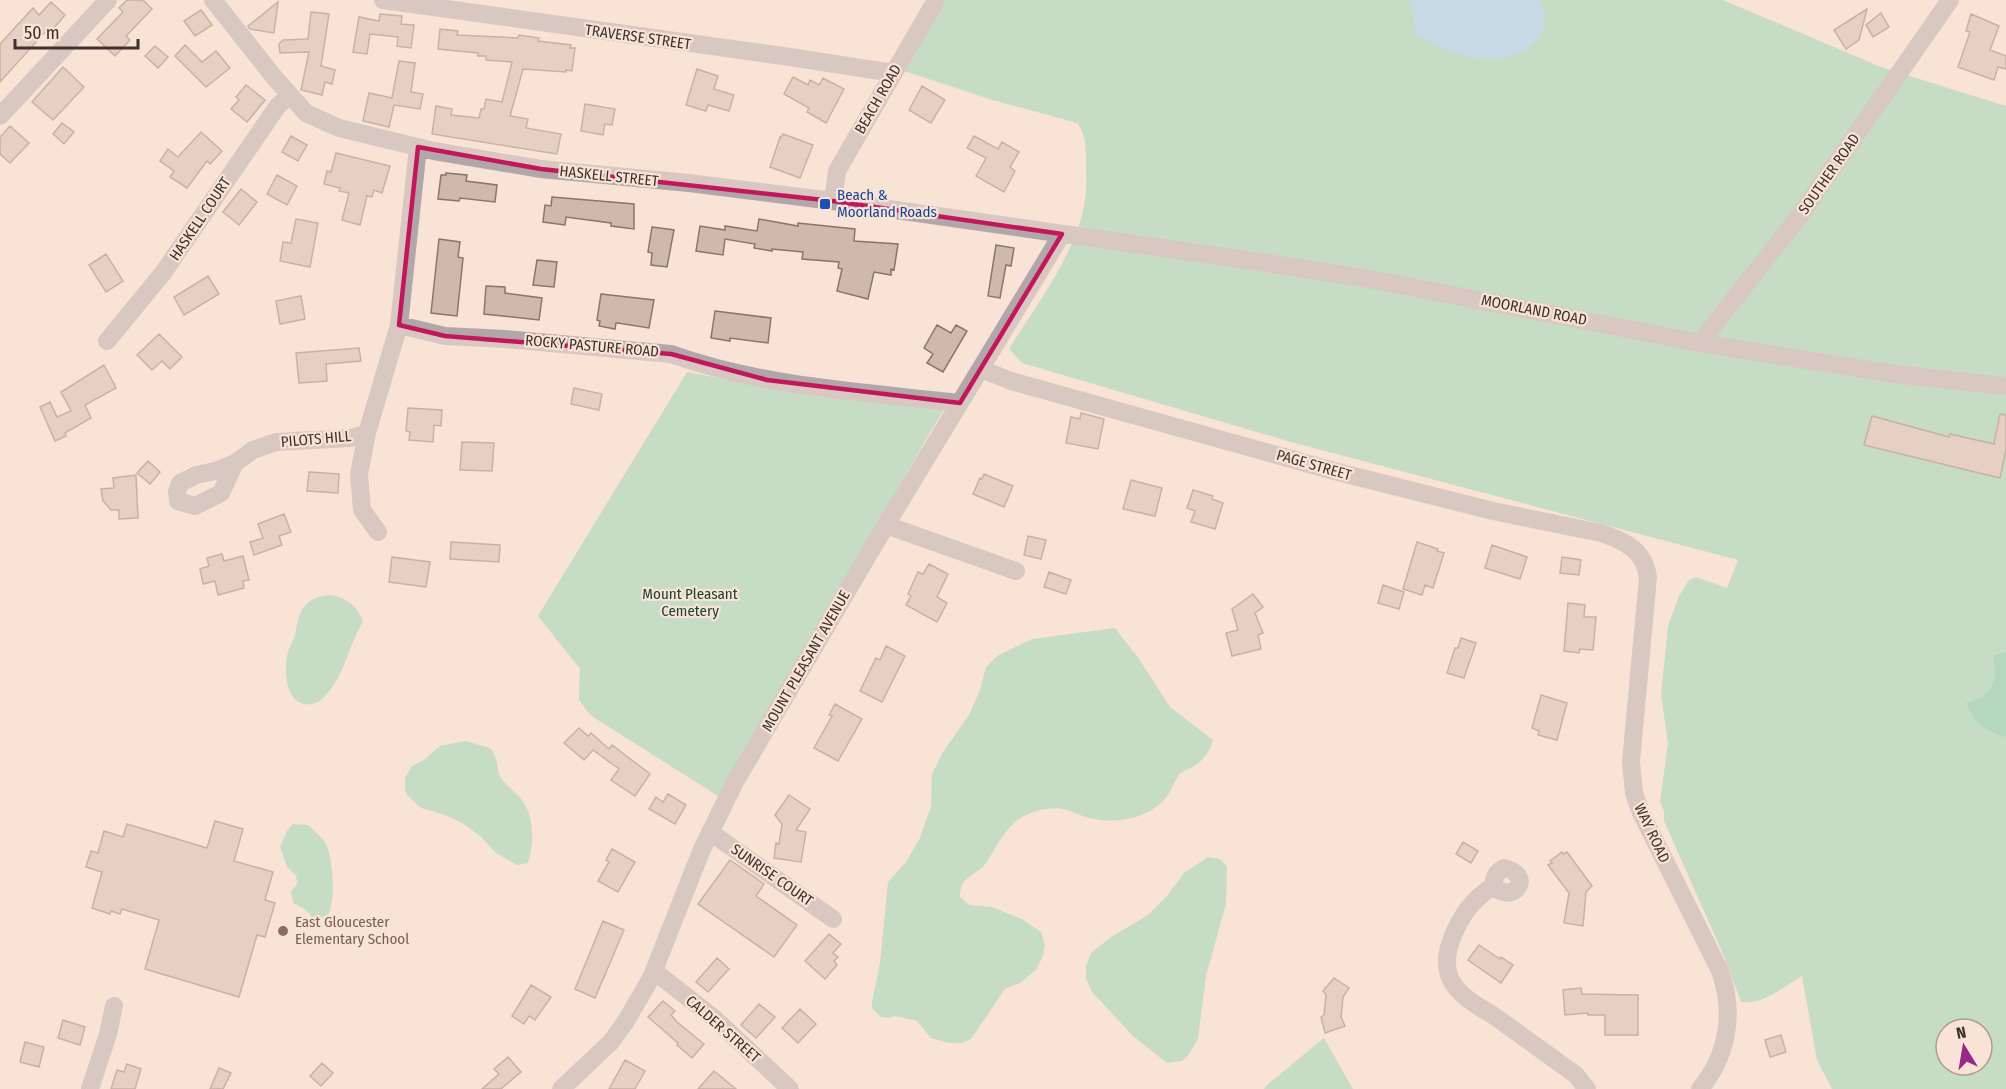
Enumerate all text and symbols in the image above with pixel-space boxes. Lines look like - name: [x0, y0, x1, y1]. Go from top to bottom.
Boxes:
- scale bar: [15, 12, 138, 50]
- street label: TRAVERSE STREET: [584, 21, 692, 53]
- text: 50 m: [24, 22, 60, 44]
- street label: BEACH ROAD: [851, 61, 905, 137]
- street label: SOUTHER ROAD: [1795, 130, 1863, 218]
- street label: HASKELL STREET: [559, 162, 659, 190]
- street label: HASKELL COURT: [166, 174, 234, 264]
- place label: Beach & Moorland Roads: [837, 186, 937, 221]
- marker: Beach & Moorland Roads: [818, 197, 832, 211]
- street label: MOORLAND ROAD: [1480, 291, 1588, 329]
- street label: ROCKY PASTURE ROAD: [524, 331, 660, 361]
- street label: PILOTS HILL: [280, 427, 352, 451]
- street label: PAGE STREET: [1274, 446, 1354, 484]
- park label: Mount Pleasant Cemetery: [642, 585, 738, 620]
- street label: MOUNT PLEASANT AVENUE: [758, 587, 854, 735]
- street label: WAY ROAD: [1630, 801, 1674, 865]
- street label: SUNRISE COURT: [728, 840, 816, 910]
- place label: East Gloucester Elementary School: [295, 913, 409, 948]
- marker: East Gloucester Elementary School: [276, 924, 290, 938]
- street label: CALDER STREET: [682, 992, 764, 1066]
- north arrow: [1934, 1017, 1994, 1077]
- text: N: [1955, 1023, 1968, 1043]

